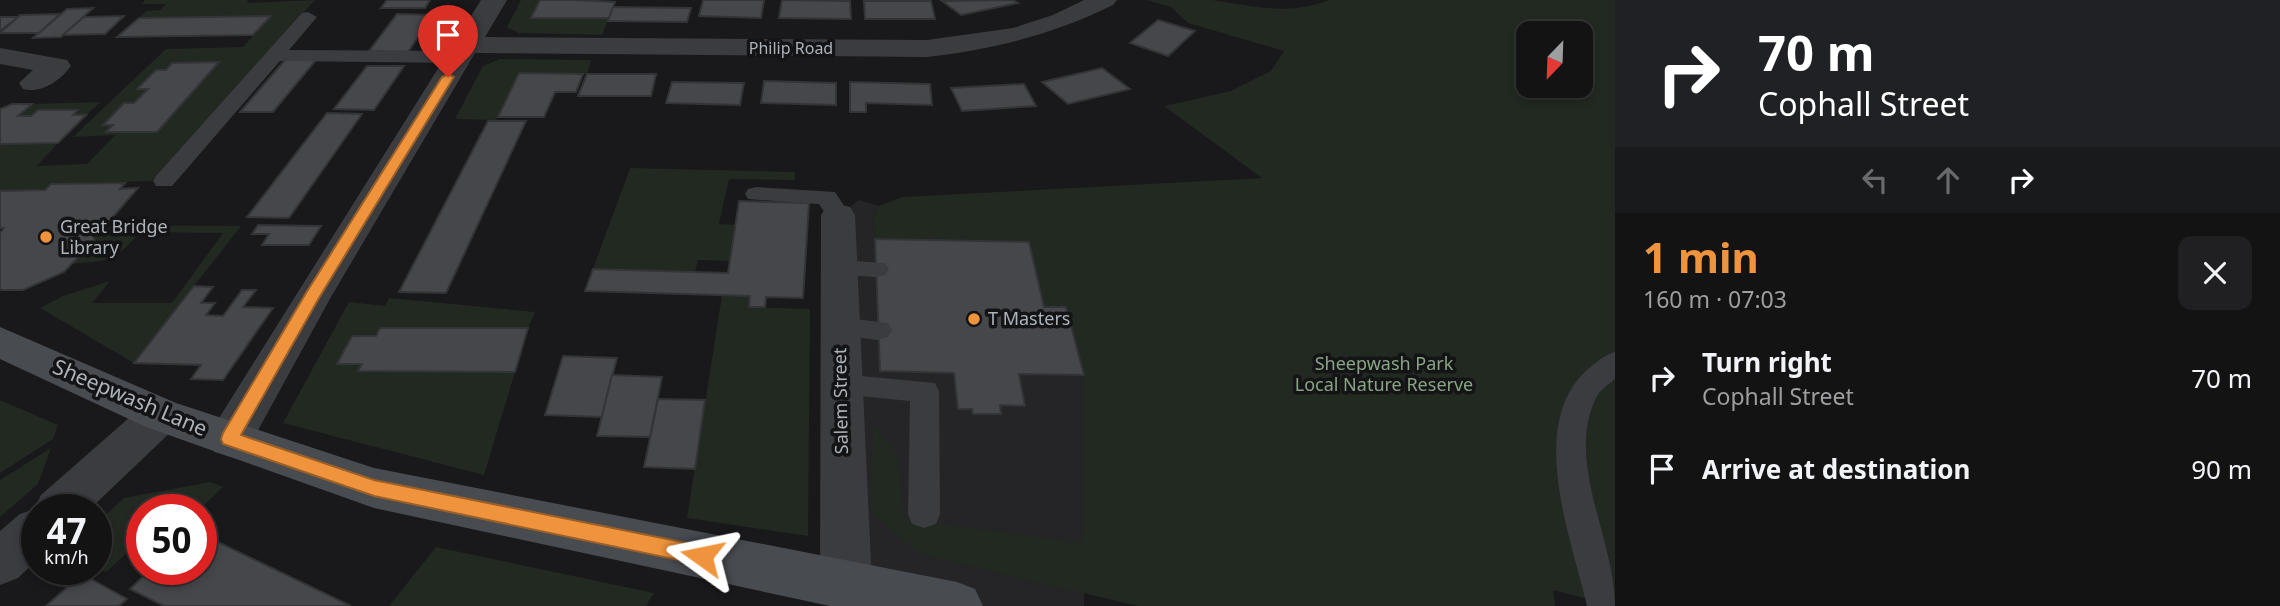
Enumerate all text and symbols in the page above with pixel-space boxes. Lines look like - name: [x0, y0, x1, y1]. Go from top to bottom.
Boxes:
- pin: [418, 5, 478, 77]
- icon: arrive: [429, 16, 467, 54]
- text: 70 m: [1758, 19, 1875, 85]
- north arrow: [1516, 21, 1592, 98]
- map controls: [1516, 21, 1593, 98]
- icon: right: [1643, 28, 1734, 119]
- street label: Philip Road: [749, 37, 833, 59]
- text: Cophall Street: [1758, 82, 1969, 125]
- icon: left: [1856, 161, 1894, 199]
- icon: ahead: [1929, 161, 1967, 199]
- icon: right: [2002, 161, 2040, 199]
- place label: Great Bridge Library: [60, 214, 168, 259]
- text: 1 min: [1643, 228, 1759, 285]
- marker: Great Bridge Library: [38, 229, 54, 245]
- button: close: [2178, 236, 2252, 310]
- text: 160 m · 07:03: [1643, 283, 1787, 315]
- place label: T Masters: [988, 306, 1070, 330]
- marker: T Masters: [966, 311, 982, 327]
- text: Turn right: [1702, 344, 1832, 380]
- street label: Salem Street: [827, 347, 853, 454]
- park label: Sheepwash Park Local Nature Reserve: [1295, 351, 1473, 396]
- street label: Sheepwash Lane: [49, 352, 212, 442]
- icon: right: [1643, 359, 1681, 397]
- text: 70 m: [2191, 360, 2252, 396]
- text: Cophall Street: [1702, 380, 1854, 412]
- icon: arrive: [1643, 450, 1681, 488]
- text: Arrive at destination: [1702, 451, 1971, 487]
- text: 90 m: [2191, 451, 2252, 487]
- speed limit sign: 50: [126, 494, 217, 585]
- text: 47: [46, 507, 87, 554]
- position arrow: [665, 519, 739, 593]
- text: km/h: [44, 545, 89, 569]

